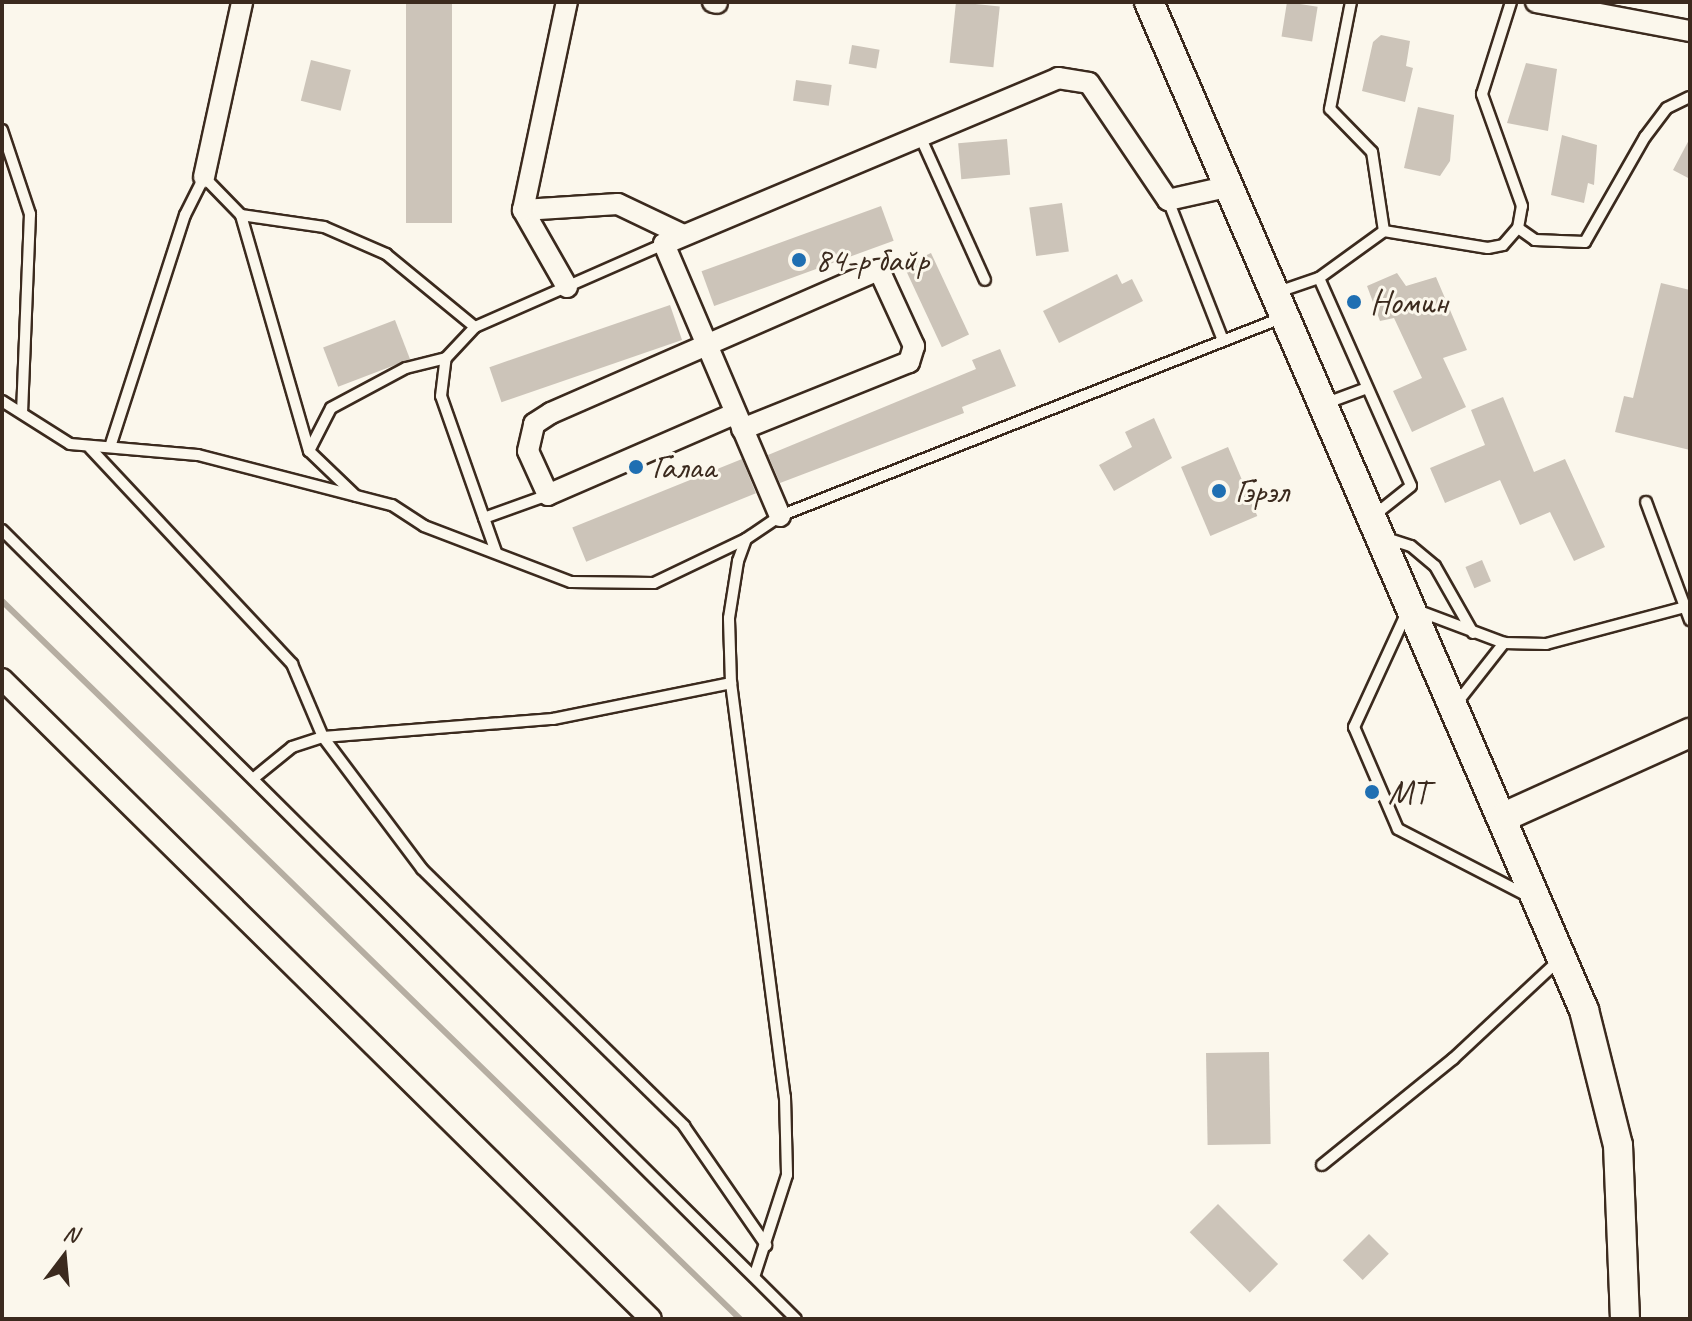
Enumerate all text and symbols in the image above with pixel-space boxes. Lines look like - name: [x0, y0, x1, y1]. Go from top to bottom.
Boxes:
- place label: 84-р байр: [815, 240, 930, 280]
- marker: 84-р байр: [790, 251, 808, 269]
- place label: Номин: [1370, 282, 1448, 322]
- marker: Номин: [1345, 293, 1363, 311]
- place label: Галаа: [652, 447, 716, 487]
- marker: Галаа: [627, 458, 645, 476]
- place label: Гэрэл: [1235, 471, 1289, 511]
- marker: Гэрэл: [1210, 482, 1228, 500]
- place label: МТ: [1388, 772, 1428, 812]
- marker: МТ: [1363, 783, 1381, 801]
- north arrow: [24, 1217, 104, 1297]
- text: N: [60, 1219, 81, 1249]

